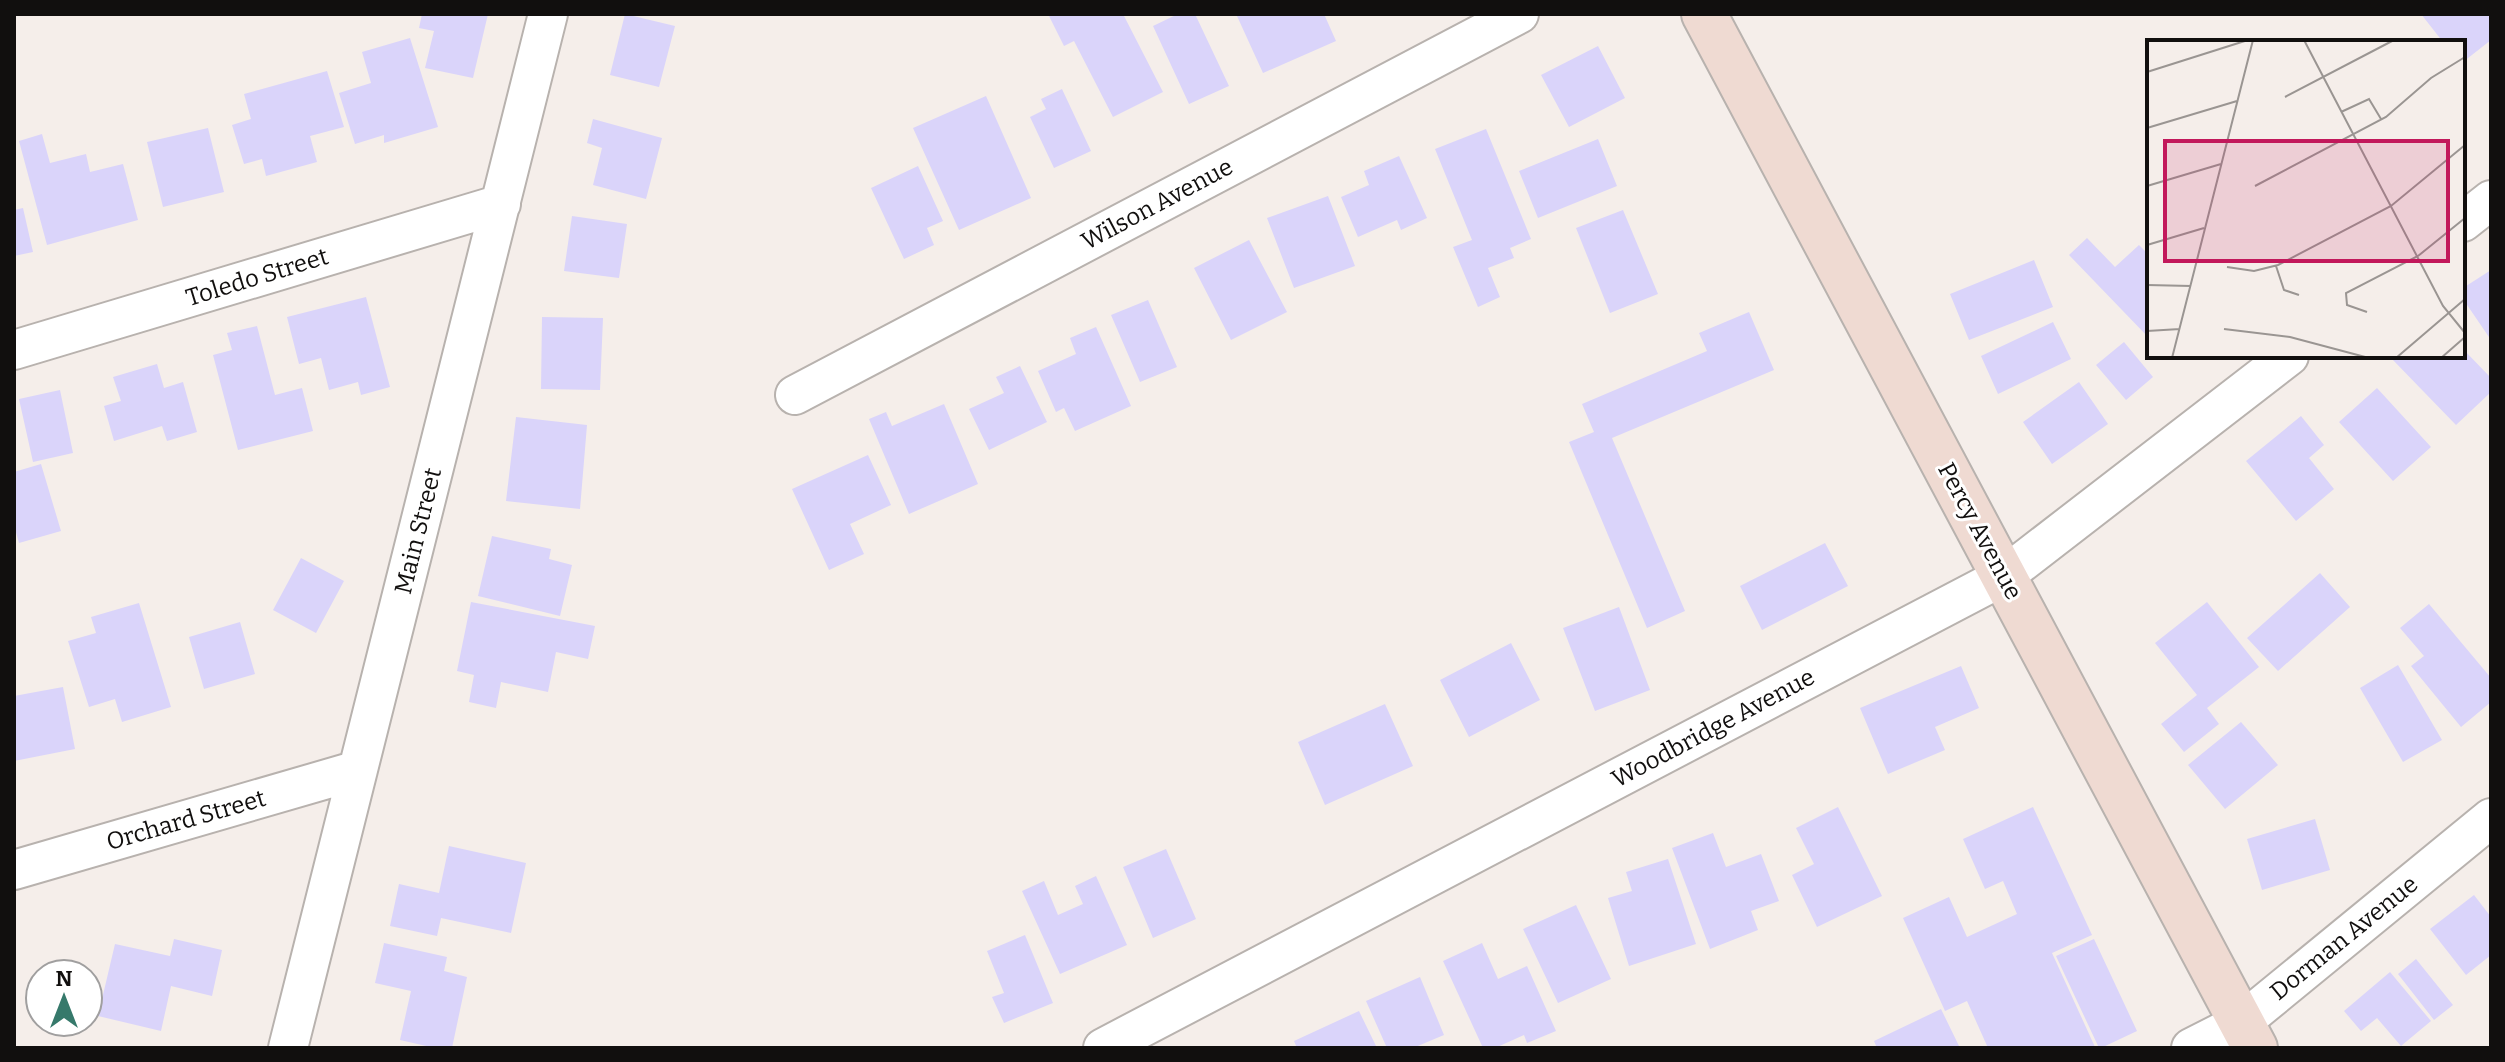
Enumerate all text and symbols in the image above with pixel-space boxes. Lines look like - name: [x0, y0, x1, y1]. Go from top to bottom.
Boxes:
- inset map: [2147, 40, 2465, 358]
- street label: Wilson Avenue: [1077, 152, 1237, 256]
- street label: Toledo Street: [182, 242, 332, 312]
- street label: Percy Avenue: [1932, 458, 2028, 604]
- street label: Main Street: [389, 465, 447, 597]
- street label: Woodbridge Avenue: [1607, 663, 1819, 793]
- street label: Orchard Street: [103, 784, 269, 856]
- street label: Dorman Avenue: [2265, 870, 2423, 1006]
- north arrow: [24, 958, 104, 1038]
- text: N: [56, 965, 73, 992]

